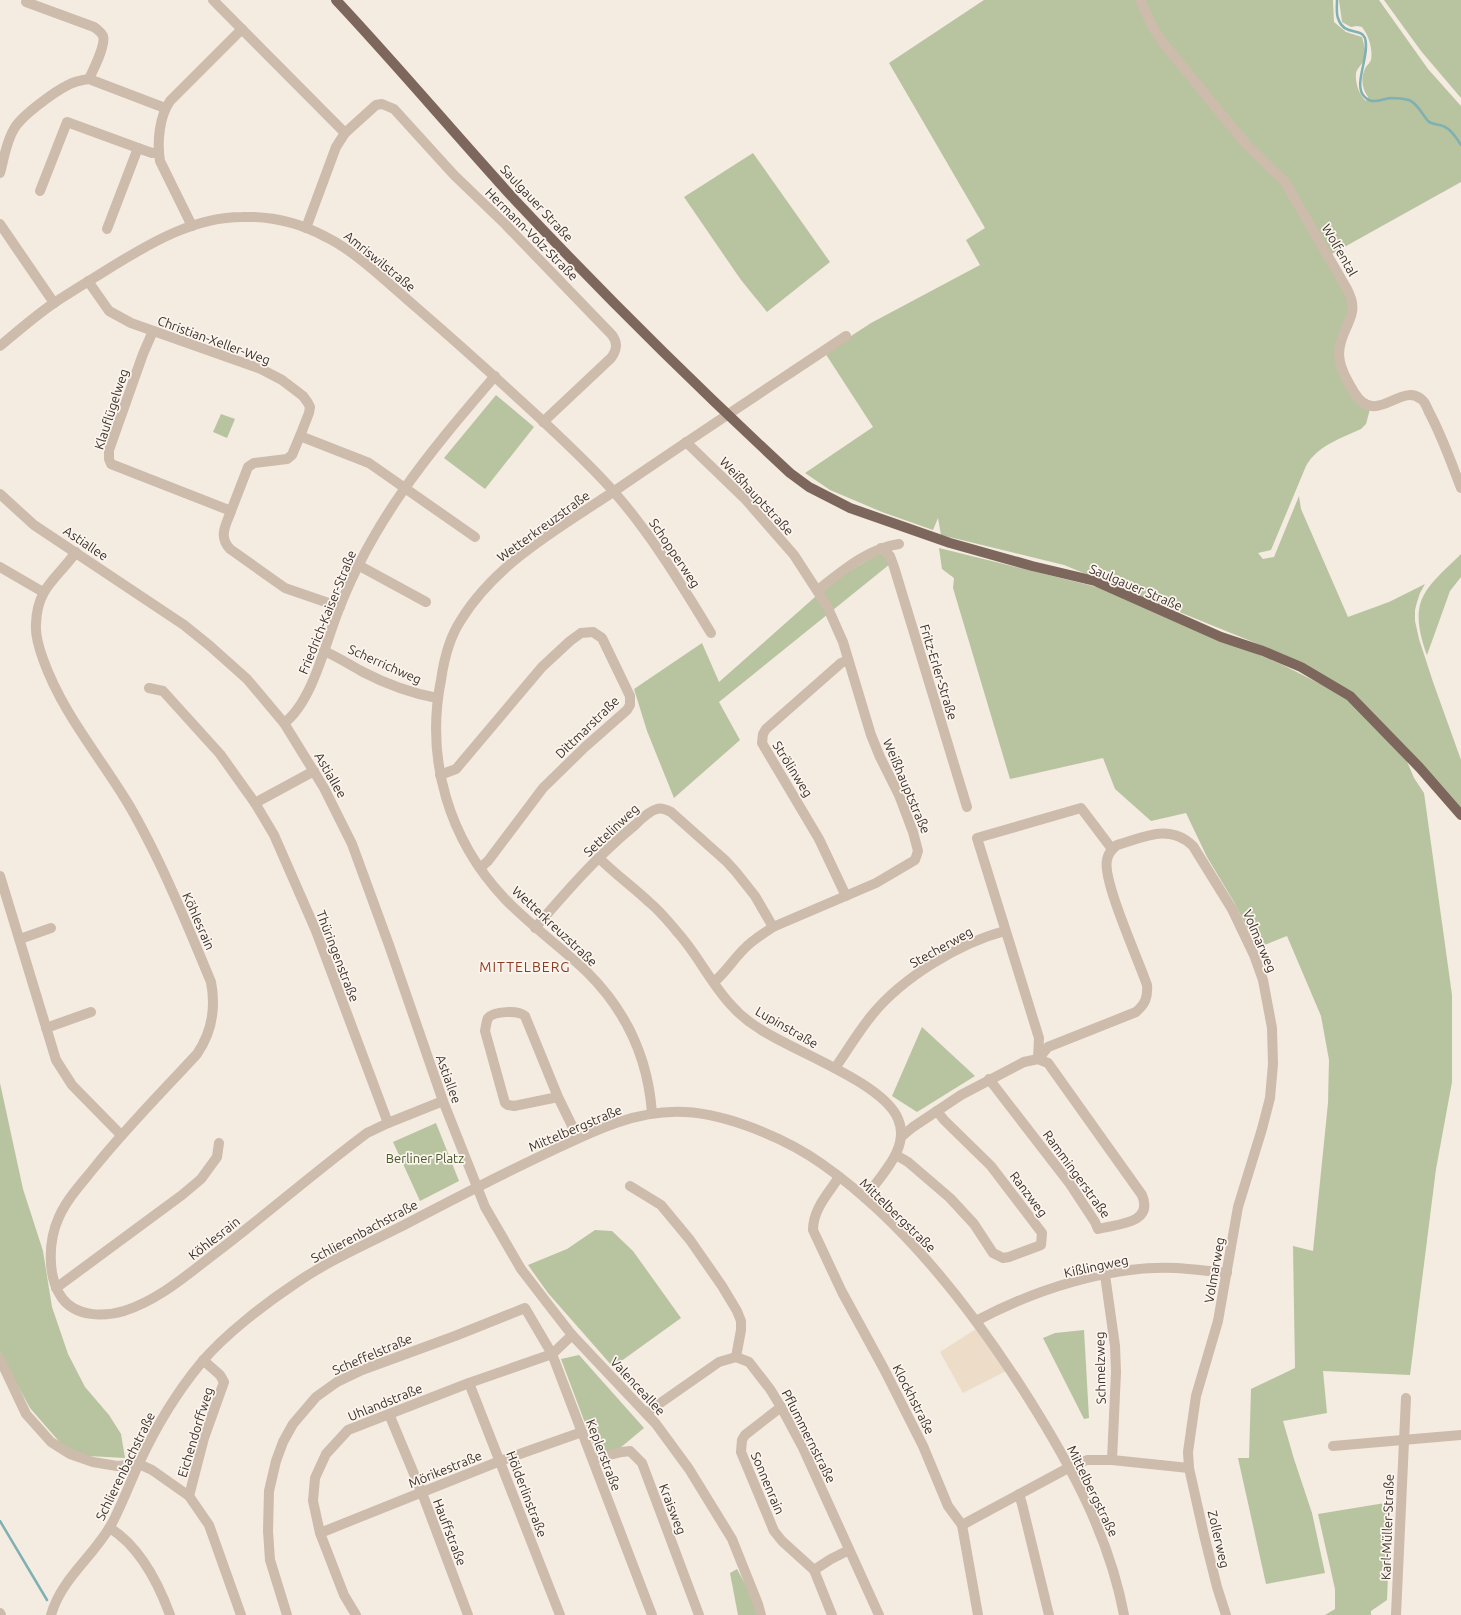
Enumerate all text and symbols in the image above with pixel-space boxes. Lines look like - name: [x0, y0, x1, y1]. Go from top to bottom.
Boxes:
- street label: Saulgauer Straße: [498, 162, 576, 244]
- street label: Hermann-Volz-Straße: [483, 185, 581, 283]
- street label: Wolfental: [1320, 222, 1361, 279]
- street label: Amriswilstraße: [342, 228, 418, 294]
- street label: Christian-Xeller-Weg: [156, 313, 272, 367]
- street label: Klauflügelweg: [91, 367, 131, 451]
- street label: Weißhauptstraße: [717, 454, 797, 538]
- street label: Wetterkreuzstraße: [494, 488, 592, 564]
- street label: Schopperweg: [647, 516, 703, 590]
- street label: Astiallee: [61, 523, 111, 563]
- street label: Friedrich-Kaiser-Straße: [296, 548, 358, 676]
- street label: Saulgauer Straße: [1087, 561, 1185, 613]
- street label: Fritz-Erler-Straße: [918, 622, 960, 722]
- street label: Scherrichweg: [346, 642, 424, 686]
- street label: Dittmarstraße: [552, 693, 622, 761]
- street label: Weißhauptstraße: [881, 736, 933, 836]
- street label: Strölinweg: [770, 739, 816, 799]
- street label: Astiallee: [312, 750, 350, 800]
- street label: Settelinweg: [581, 801, 641, 859]
- street label: Wetterkreuzstraße: [510, 883, 600, 969]
- street label: Köhlesrain: [180, 890, 218, 952]
- street label: Thüringenstraße: [314, 908, 362, 1004]
- street label: Volmarweg: [1241, 908, 1279, 974]
- street label: Stecherweg: [907, 924, 975, 970]
- district label: MITTELBERG: [479, 959, 571, 975]
- street label: Lupinstraße: [753, 1004, 821, 1050]
- street label: Astiallee: [434, 1053, 464, 1105]
- street label: Mittelbergstraße: [526, 1102, 624, 1154]
- street label: Rammingerstraße: [1041, 1128, 1113, 1220]
- park label: Berliner Platz: [386, 1151, 464, 1165]
- street label: Ranzweg: [1007, 1169, 1051, 1219]
- street label: Mittelbergstraße: [857, 1175, 939, 1255]
- street label: Schlierenbachstraße: [308, 1197, 420, 1265]
- street label: Köhlesrain: [186, 1214, 242, 1262]
- street label: Volmarweg: [1201, 1236, 1227, 1304]
- street label: Kißlingweg: [1063, 1252, 1129, 1280]
- street label: Scheffelstraße: [330, 1331, 414, 1377]
- street label: Schmelzweg: [1092, 1331, 1108, 1405]
- street label: Valenceallee: [608, 1354, 668, 1418]
- street label: Klockhstraße: [890, 1362, 938, 1436]
- street label: Uhlandstraße: [346, 1381, 424, 1423]
- street label: Eichendorffweg: [175, 1385, 215, 1479]
- street label: Pflummernstraße: [779, 1387, 839, 1485]
- street label: Schlierenbachstraße: [93, 1410, 157, 1522]
- street label: Keplerstraße: [584, 1417, 624, 1493]
- street label: Mittelbergstraße: [1065, 1443, 1121, 1539]
- street label: Mörikestraße: [406, 1448, 484, 1490]
- street label: Hölderlinstraße: [504, 1449, 550, 1539]
- street label: Sonnenrain: [749, 1450, 787, 1516]
- street label: Karl-Müller-Straße: [1378, 1474, 1396, 1580]
- street label: Kraisweg: [657, 1482, 689, 1536]
- street label: Hauffstraße: [431, 1497, 469, 1567]
- street label: Zollerweg: [1206, 1509, 1232, 1569]

